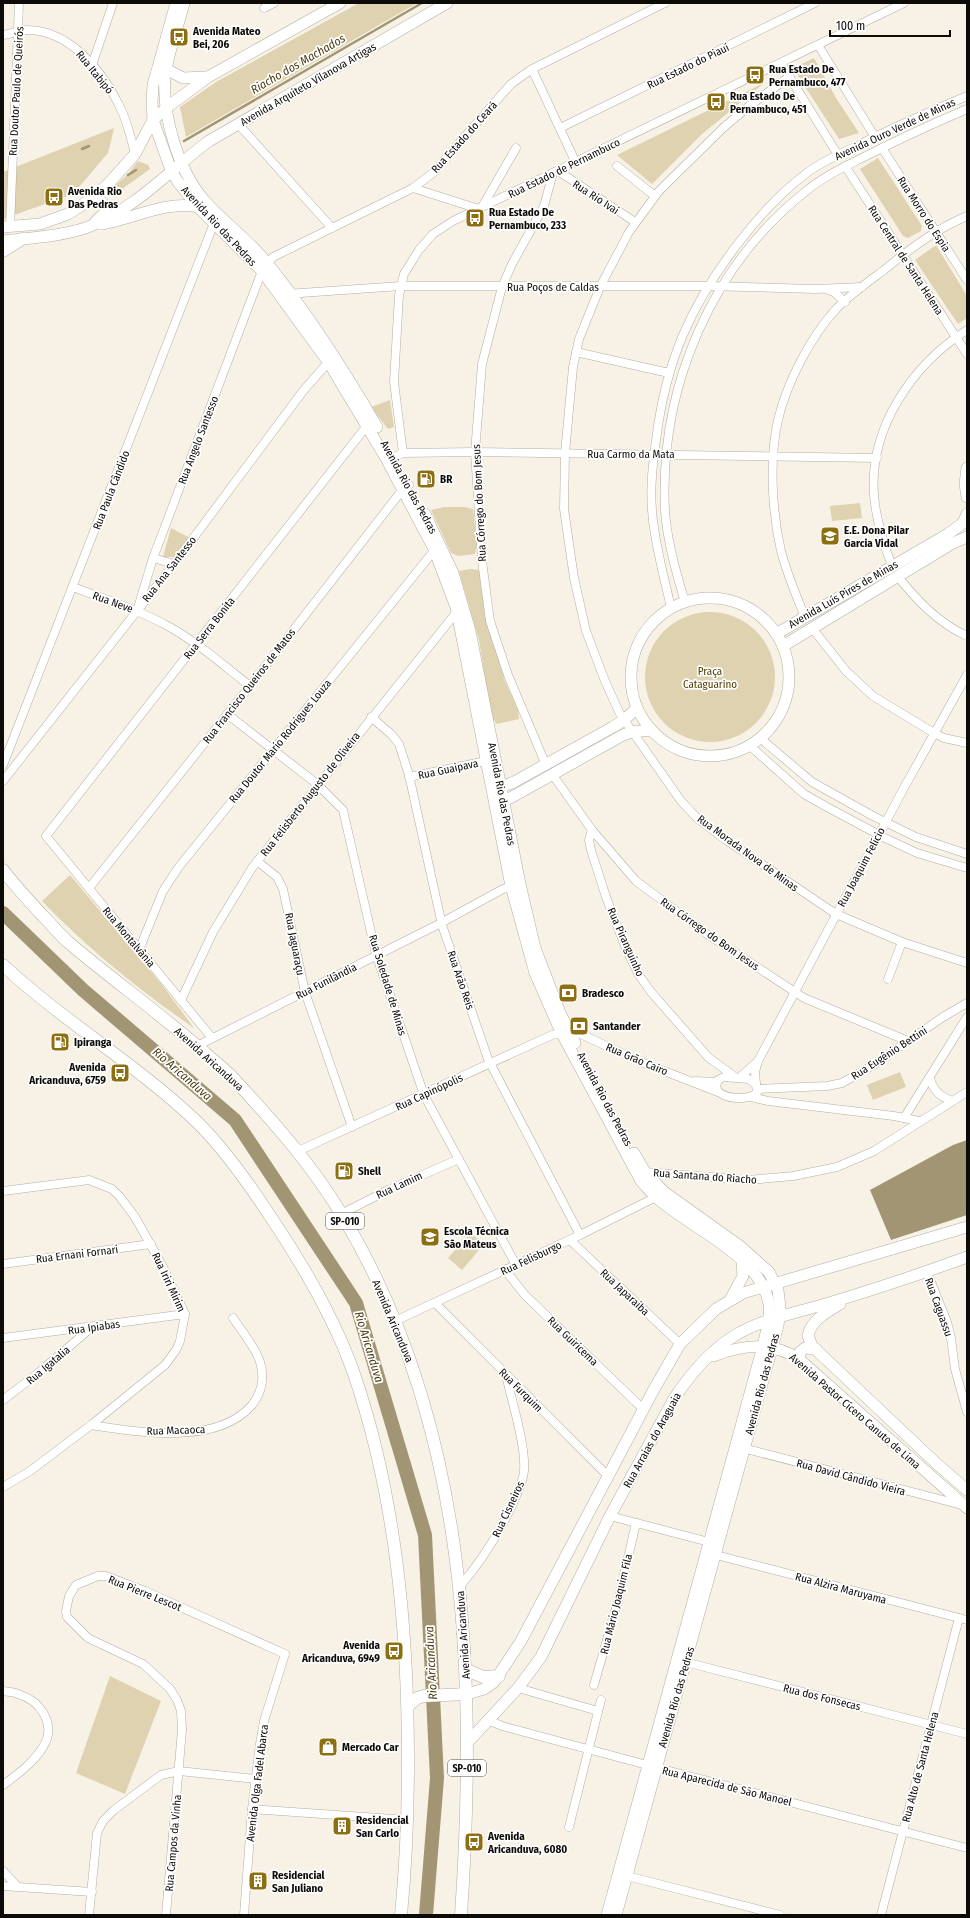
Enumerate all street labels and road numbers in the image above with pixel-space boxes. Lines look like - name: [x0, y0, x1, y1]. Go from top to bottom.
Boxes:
- street label: Rua Doutor Paulo de Queirós: [7, 26, 26, 156]
- street label: Avenida Arquiteto Vilanova Artigas: [238, 40, 379, 129]
- street label: Rua Estado do Piauí: [645, 41, 731, 92]
- street label: Rua Itabipó: [73, 48, 116, 97]
- street label: Avenida Ouro Verde de Minas: [833, 96, 958, 163]
- street label: Rua Estado do Ceará: [429, 99, 500, 176]
- street label: Rua Estado de Pernambuco: [506, 136, 622, 201]
- street label: Rua Morro do Espia: [894, 174, 953, 254]
- street label: Rua Rio Ivai: [570, 178, 622, 217]
- street label: Avenida Rio das Pedras: [178, 184, 259, 269]
- street label: Rua Central de Santa Helena: [865, 203, 946, 317]
- street label: Rua Poços de Caldas: [507, 281, 599, 294]
- street label: Rua Angelo Santesso: [176, 394, 221, 486]
- street label: Avenida Rio das Pedras: [378, 438, 440, 536]
- street label: Rua Córrego do Bom Jesus: [470, 444, 489, 562]
- street label: Rua Paula Cândido: [90, 448, 133, 532]
- street label: Rua Carmo da Mata: [587, 448, 675, 461]
- street label: Rua Ana Santesso: [140, 534, 199, 605]
- street label: Avenida Luís Pires de Minas: [786, 558, 900, 631]
- street label: Rua Neve: [91, 589, 135, 616]
- street label: Rua Serra Bonita: [181, 595, 238, 662]
- street label: Rua Francisco Queiros de Matos: [200, 626, 299, 746]
- street label: Rua Doutor Mario Rodrigues Louza: [227, 677, 334, 806]
- street label: Rua Felisberto Augusto de Oliveira: [258, 730, 363, 859]
- street label: Avenida Rio das Pedras: [485, 742, 518, 847]
- street label: Rua Guaipava: [417, 757, 479, 782]
- street label: Rua Morada Nova de Minas: [695, 812, 801, 895]
- street label: Rua Joaquim Felício: [835, 825, 888, 909]
- street label: Rua Córrego do Bom Jesus: [658, 895, 762, 974]
- street label: Rua Montalvânia: [100, 904, 158, 970]
- street label: Rua Piranguinho: [605, 906, 647, 979]
- street label: Rua Jaguaraçu: [282, 912, 307, 976]
- street label: Rua Soledade de Minas: [366, 933, 409, 1037]
- street label: Rua Arão Reis: [444, 949, 477, 1012]
- street label: Rua Funilândia: [294, 961, 359, 1002]
- street label: Rua Eugênio Bettini: [849, 1024, 930, 1083]
- street label: Avenida Aricanduva: [171, 1025, 246, 1094]
- street label: Rua Grão Cairo: [604, 1041, 670, 1078]
- street label: Avenida Rio das Pedras: [574, 1050, 635, 1149]
- street label: Rua Capinópolis: [393, 1071, 465, 1114]
- street label: Rua Santana do Riacho: [653, 1166, 757, 1187]
- street label: Rua Lamim: [374, 1169, 424, 1202]
- road number: SP-010: [326, 1213, 364, 1229]
- street label: Rua Felisburgo: [499, 1239, 564, 1278]
- street label: Rua Ernani Fornari: [35, 1243, 119, 1266]
- street label: Rua Iriri Mirim: [149, 1250, 188, 1314]
- street label: Rua Japaraiba: [598, 1266, 652, 1318]
- street label: Rua Caguassu: [922, 1276, 955, 1338]
- street label: Avenida Aricanduva: [369, 1278, 416, 1364]
- street label: Rua Guiricema: [545, 1314, 601, 1369]
- street label: Rua Ipiabas: [67, 1317, 121, 1338]
- street label: Avenida Rio das Pedras: [743, 1332, 782, 1436]
- street label: Rua Igatalia: [24, 1343, 73, 1387]
- street label: Avenida Pastor Cícero Canuto de Lima: [787, 1351, 923, 1472]
- street label: Rua Furquim: [496, 1366, 545, 1415]
- street label: Rua Arraias do Araguaia: [621, 1390, 684, 1490]
- street label: Rua Macaoca: [146, 1423, 206, 1438]
- street label: Rua David Cândido Vieira: [795, 1457, 907, 1498]
- street label: Rua Cisneiros: [490, 1479, 527, 1540]
- street label: Rua Mário Joaquim Fila: [598, 1553, 635, 1656]
- street label: Rua Alzira Maruyama: [794, 1570, 888, 1607]
- street label: Rua Pierre Lescot: [106, 1573, 184, 1614]
- street label: Avenida Aricanduva: [454, 1590, 473, 1680]
- street label: Avenida Rio das Pedras: [656, 1645, 697, 1749]
- street label: Rua dos Fonsecas: [782, 1682, 862, 1713]
- street label: Rua Alto de Santa Helena: [899, 1710, 941, 1824]
- street label: Avenida Olga Fadel Abarca: [244, 1724, 271, 1842]
- road number: SP-010: [448, 1760, 486, 1776]
- street label: Rua Aparecida de São Manoel: [661, 1764, 793, 1809]
- street label: Rua Campos da Vinha: [163, 1794, 184, 1892]

